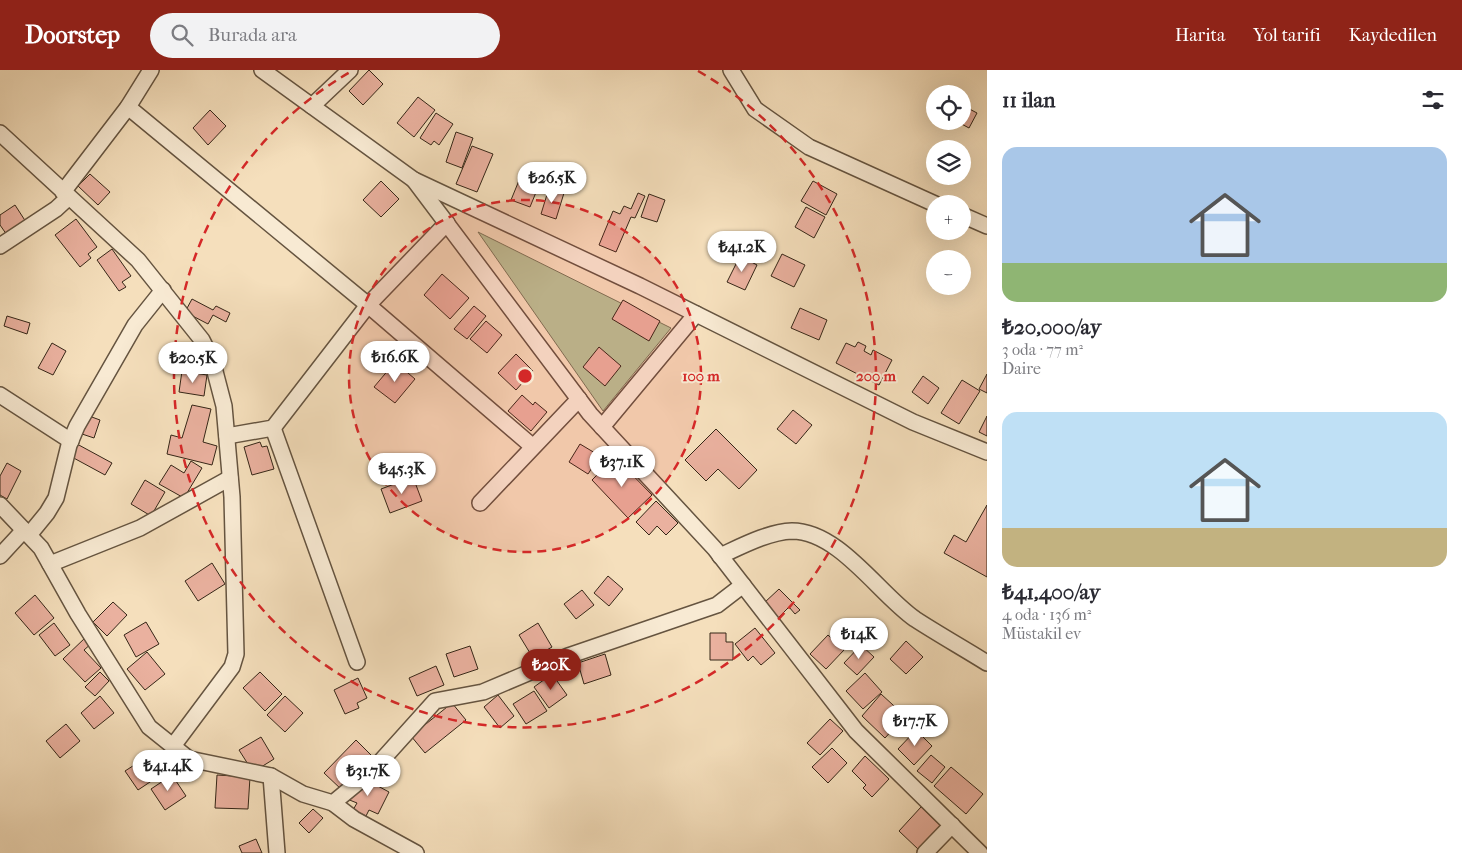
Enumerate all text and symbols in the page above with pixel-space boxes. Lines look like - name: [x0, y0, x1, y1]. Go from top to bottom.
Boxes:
- search box: [150, 13, 500, 58]
- text: Doorstep: [25, 21, 120, 49]
- icon: search: [168, 21, 196, 49]
- text: Burada ara: [208, 24, 297, 46]
- text: Harita: [1175, 25, 1225, 46]
- text: Yol tarifi: [1253, 25, 1321, 46]
- text: Kaydedilen: [1349, 25, 1437, 46]
- map controls: [926, 85, 971, 295]
- button: locate: [926, 85, 971, 130]
- icon: filters: [1419, 86, 1447, 114]
- text: 11 ilan: [1002, 88, 1055, 112]
- button: layers: [926, 140, 971, 185]
- pin: ₺26.5K: [511, 162, 593, 204]
- text: ₺26.5K: [528, 168, 576, 187]
- icon: home: [1180, 180, 1270, 270]
- button: +: [926, 195, 971, 240]
- pin: ₺41.2K: [701, 230, 783, 273]
- text: ₺41.2K: [718, 237, 766, 256]
- button: −: [926, 250, 971, 295]
- text: ₺20,000/ay: [1002, 315, 1101, 339]
- pin: ₺16.6K: [354, 340, 436, 383]
- text: 3 oda · 77 m²: [1002, 340, 1083, 359]
- pin: ₺20.5K: [152, 342, 234, 384]
- text: ₺16.6K: [372, 347, 418, 366]
- text: ₺20.5K: [169, 348, 217, 367]
- text: Daire: [1002, 359, 1041, 378]
- centre of rings: [516, 367, 534, 385]
- text: 100 m: [682, 367, 720, 385]
- text: 200 m: [856, 367, 896, 385]
- icon: home: [1180, 445, 1270, 535]
- pin: ₺37.1K: [581, 446, 663, 488]
- pin: ₺45.3K: [361, 452, 443, 495]
- text: ₺37.1K: [600, 452, 644, 471]
- text: ₺45.3K: [379, 459, 425, 478]
- text: ₺41,400/ay: [1002, 580, 1100, 604]
- text: 4 oda · 136 m²: [1002, 605, 1091, 624]
- pin: ₺14K: [829, 618, 889, 660]
- text: ₺14K: [841, 624, 877, 643]
- text: Müstakil ev: [1002, 624, 1081, 643]
- pin: ₺20K: [521, 648, 581, 691]
- text: ₺20K: [532, 655, 570, 674]
- pin: ₺17.7K: [874, 704, 956, 747]
- text: ₺17.7K: [893, 711, 937, 730]
- pin: ₺41.4K: [127, 750, 209, 792]
- pin: ₺31.7K: [327, 754, 409, 797]
- text: ₺41.4K: [144, 756, 192, 775]
- text: ₺31.7K: [347, 761, 389, 780]

